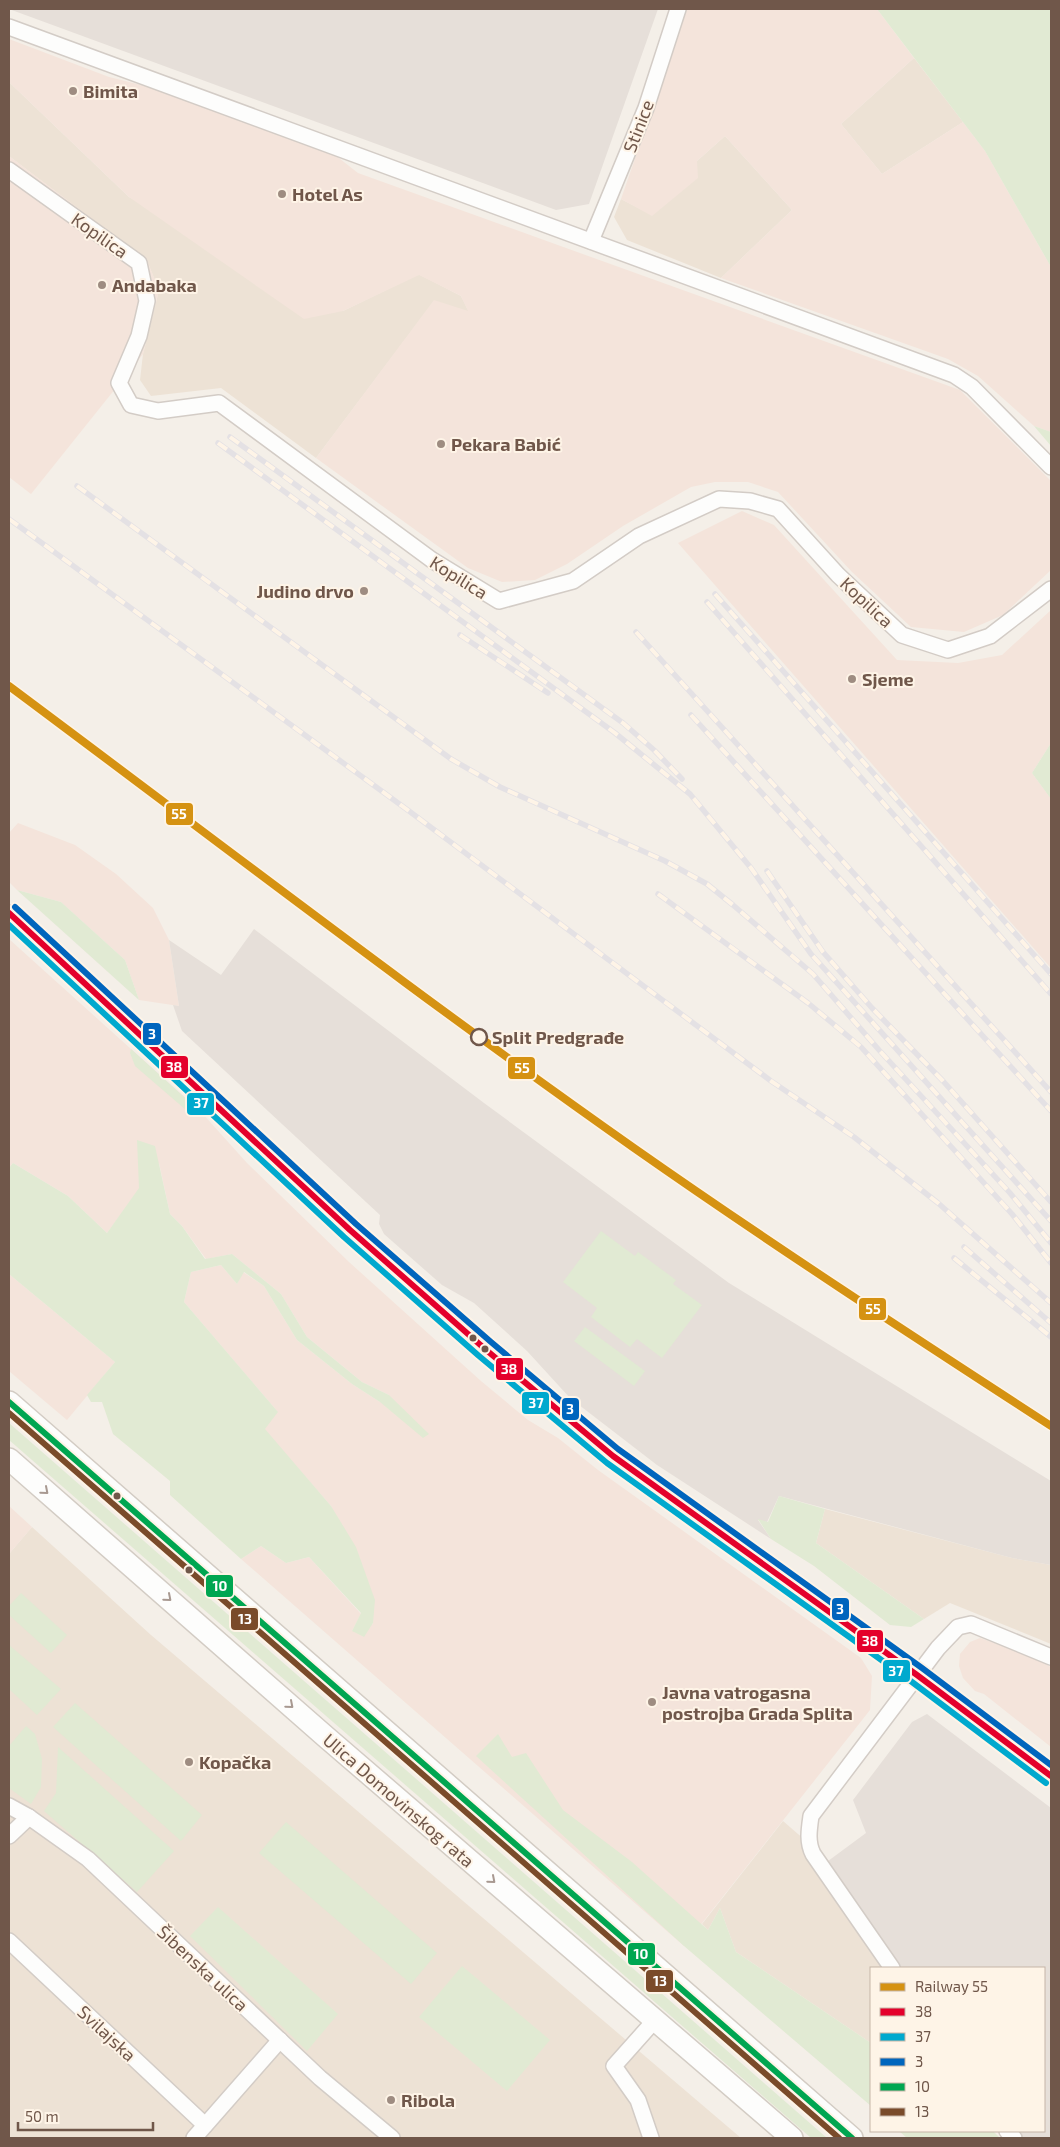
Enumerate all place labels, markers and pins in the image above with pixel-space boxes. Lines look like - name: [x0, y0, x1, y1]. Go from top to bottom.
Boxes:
- place label: Bimita: [83, 80, 138, 102]
- marker: Bimita: [67, 85, 79, 97]
- place label: Hotel As: [292, 183, 363, 205]
- marker: Hotel As: [276, 188, 288, 200]
- place label: Andabaka: [112, 274, 197, 296]
- marker: Andabaka: [96, 279, 108, 291]
- place label: Pekara Babić: [451, 433, 561, 455]
- marker: Pekara Babić: [435, 438, 447, 450]
- place label: Judino drvo: [257, 580, 354, 602]
- marker: Judino drvo: [358, 585, 370, 597]
- place label: Sjeme: [862, 668, 914, 690]
- marker: Sjeme: [846, 673, 858, 685]
- place label: Split Predgrađe: [492, 1026, 624, 1048]
- marker: Split Predgrađe: [470, 1028, 488, 1046]
- unlabelled marker: [468, 1333, 478, 1343]
- unlabelled marker: [480, 1344, 490, 1354]
- unlabelled marker: [112, 1491, 122, 1501]
- unlabelled marker: [184, 1565, 194, 1575]
- place label: Javna vatrogasna postrojba Grada Splita: [662, 1681, 853, 1724]
- marker: Javna vatrogasna postrojba Grada Splita: [646, 1696, 658, 1708]
- place label: Kopačka: [199, 1751, 271, 1773]
- marker: Kopačka: [183, 1756, 195, 1768]
- place label: Ribola: [401, 2089, 455, 2111]
- marker: Ribola: [385, 2094, 397, 2106]

